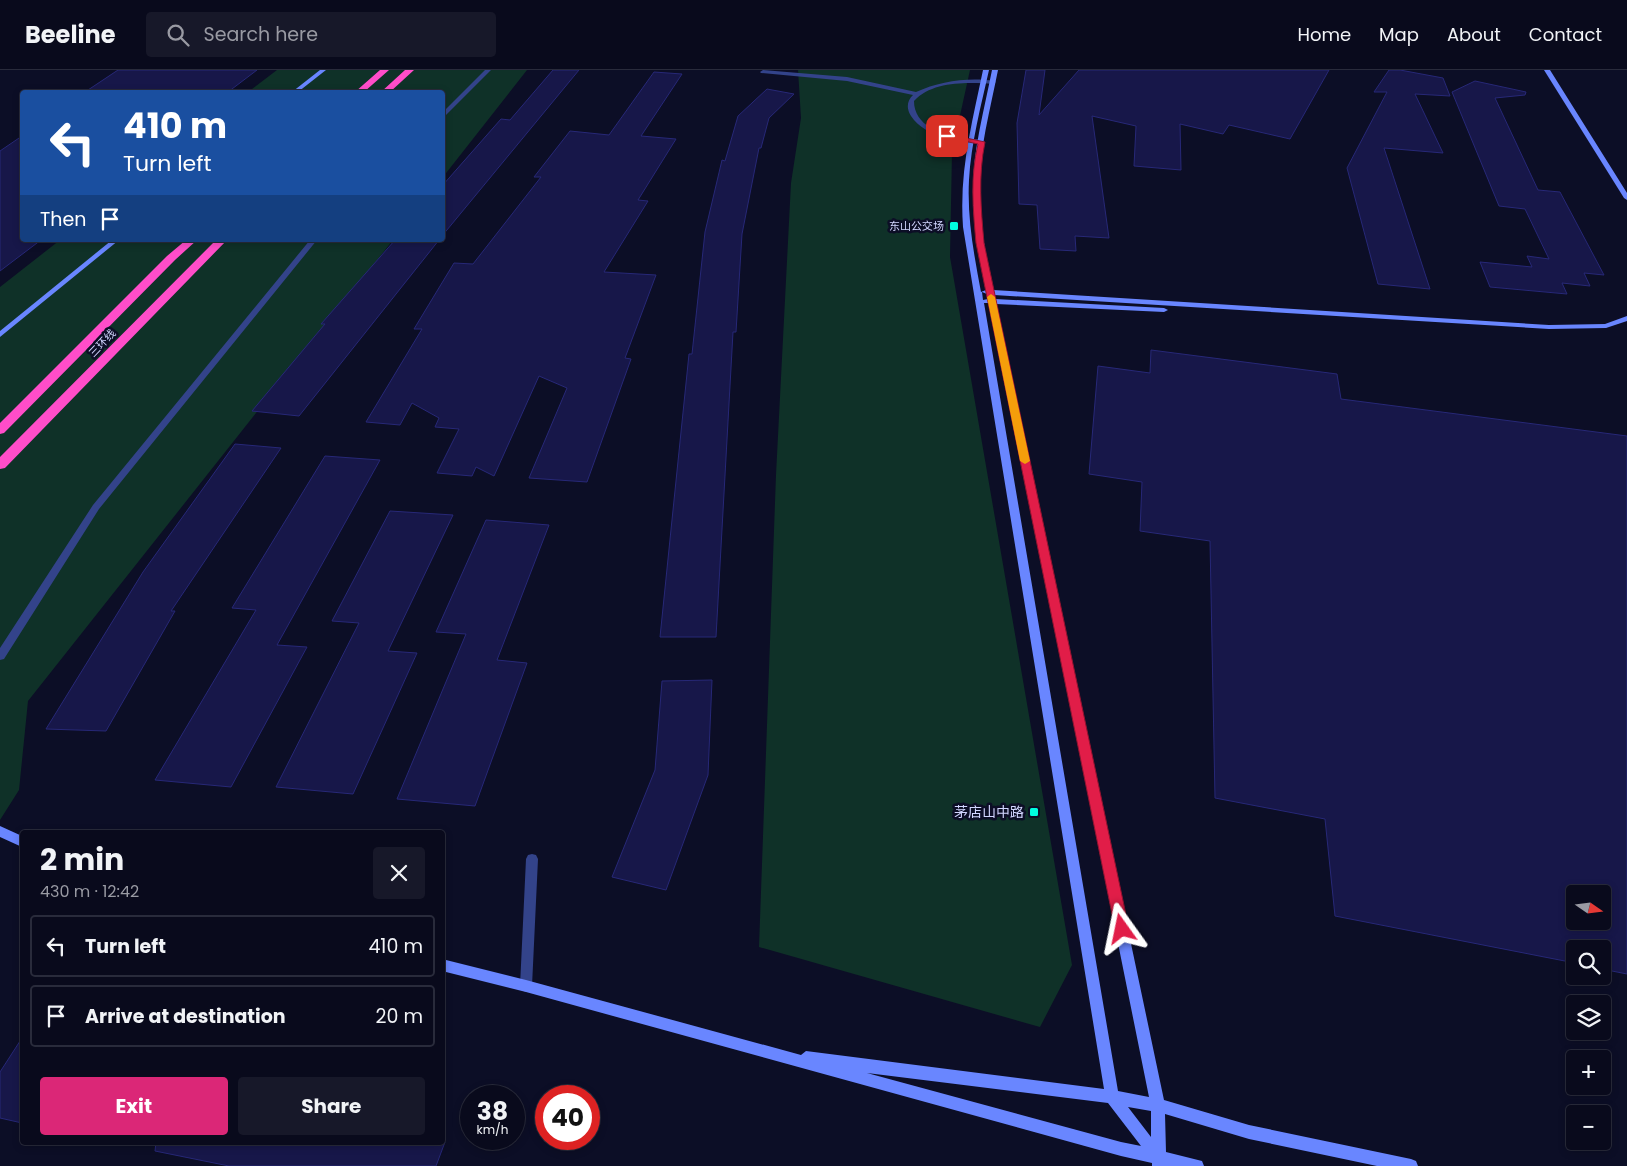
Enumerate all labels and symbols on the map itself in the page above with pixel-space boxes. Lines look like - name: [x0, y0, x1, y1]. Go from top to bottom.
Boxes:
- pin: [926, 115, 968, 157]
- place label: 东山公交场: [889, 218, 944, 234]
- marker: 东山公交场: [948, 220, 960, 232]
- street label: 三环线: [85, 326, 119, 360]
- place label: 茅店山中路: [954, 802, 1024, 822]
- marker: 茅店山中路: [1028, 806, 1040, 818]
- north arrow: [1566, 885, 1611, 930]
- position arrow: [1095, 902, 1147, 954]
- speed limit sign: 40: [535, 1085, 600, 1150]

